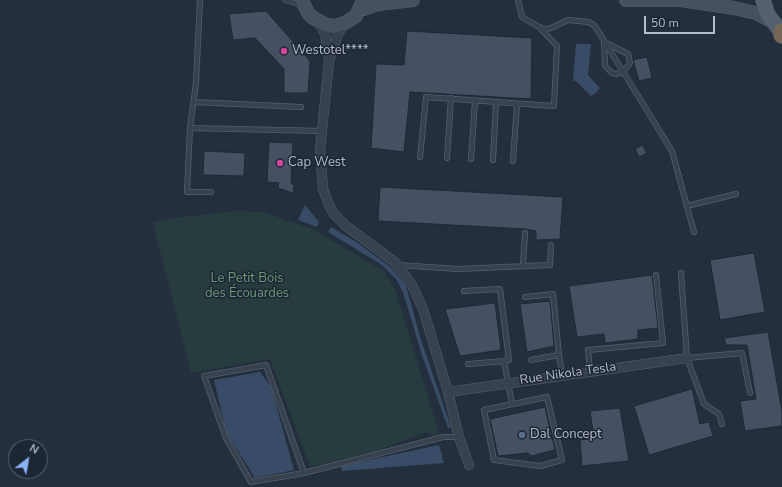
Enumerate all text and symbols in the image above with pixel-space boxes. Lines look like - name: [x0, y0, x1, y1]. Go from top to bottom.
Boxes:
- scale bar: [646, 8, 717, 34]
- text: 50 m: [651, 15, 679, 31]
- place label: Westotel****: [292, 43, 369, 59]
- marker: Westotel****: [279, 46, 289, 56]
- place label: Cap West: [288, 155, 346, 171]
- marker: Cap West: [275, 158, 285, 168]
- park label: Le Petit Bois des Écouardes: [205, 271, 289, 302]
- street label: Rue Nikola Tesla: [519, 360, 617, 388]
- place label: Dal Concept: [530, 427, 601, 443]
- marker: Dal Concept: [517, 430, 527, 440]
- north arrow: [8, 439, 48, 479]
- text: N: [27, 441, 41, 458]

